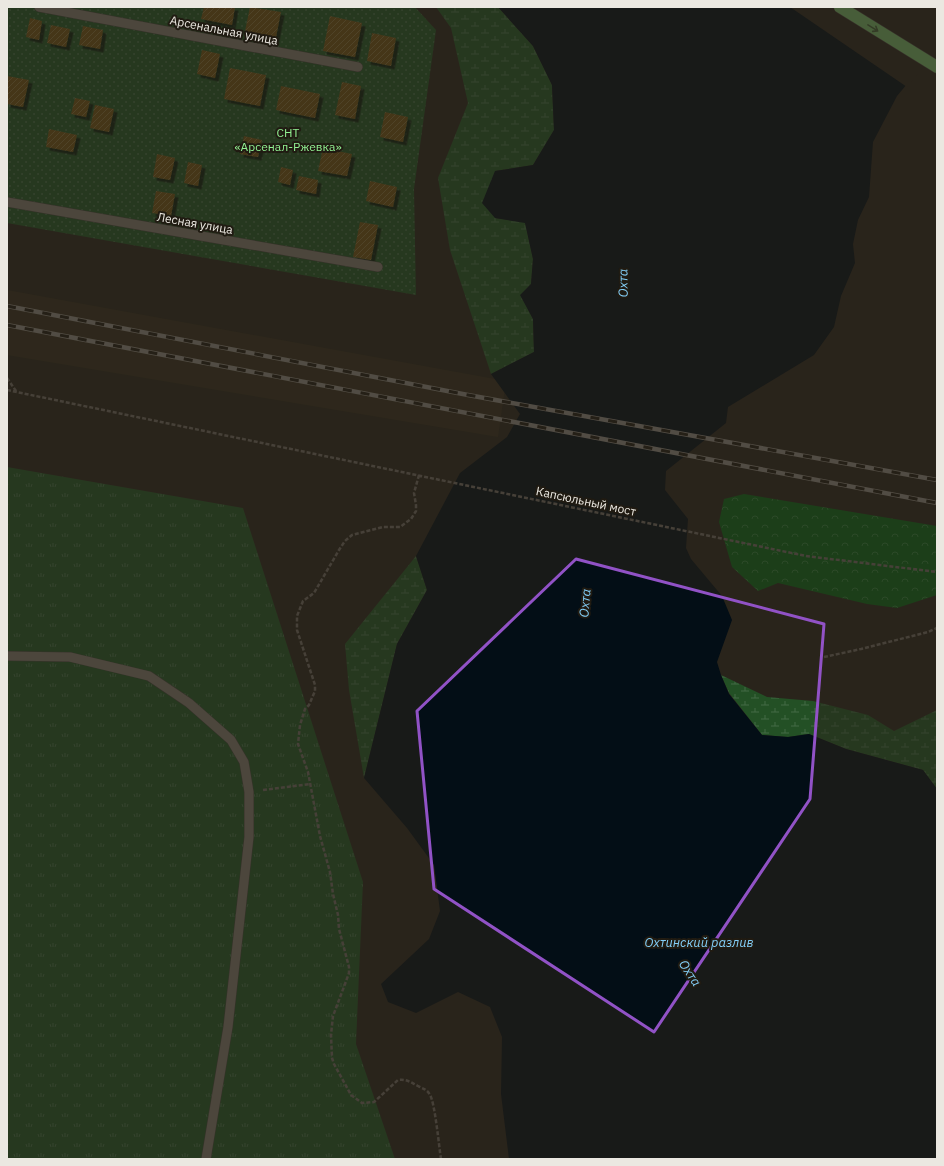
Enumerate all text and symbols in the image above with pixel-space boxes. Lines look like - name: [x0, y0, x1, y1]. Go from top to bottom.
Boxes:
- street label: Арсенальная улица: [169, 12, 280, 48]
- one-way arrow: [867, 24, 879, 32]
- park label: СНТ «Арсенал-Ржевка»: [234, 125, 342, 154]
- street label: Лесная улица: [156, 209, 235, 237]
- water label: Охта: [614, 269, 632, 297]
- street label: Капсюльный мост: [535, 483, 638, 519]
- water label: Охта: [575, 588, 595, 618]
- water label: Охтинский разлив: [644, 934, 754, 951]
- water label: Охта: [675, 956, 705, 990]

